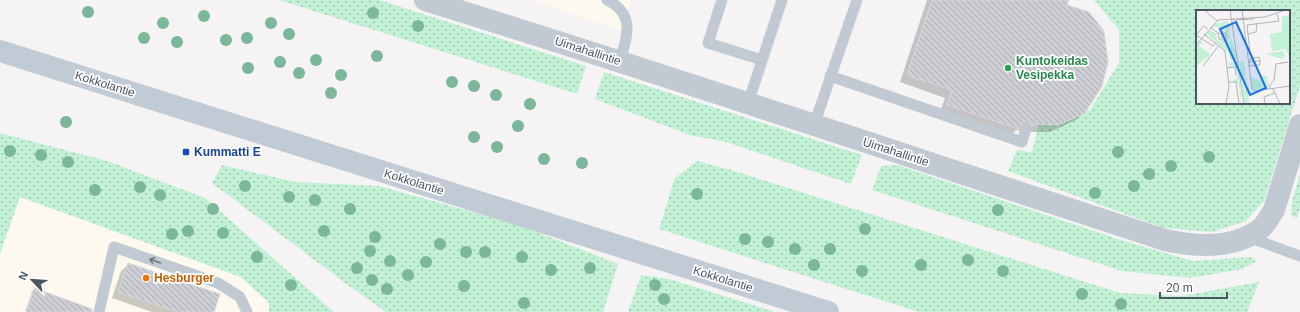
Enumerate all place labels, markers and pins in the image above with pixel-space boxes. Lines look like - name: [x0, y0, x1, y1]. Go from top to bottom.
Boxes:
- place label: Kuntokeidas Vesipekka: [1016, 54, 1088, 82]
- marker: Kuntokeidas Vesipekka: [1003, 63, 1013, 73]
- place label: Kummatti E: [194, 145, 261, 159]
- marker: Kummatti E: [181, 147, 191, 157]
- place label: Hesburger: [154, 271, 214, 285]
- marker: Hesburger: [141, 273, 151, 283]

